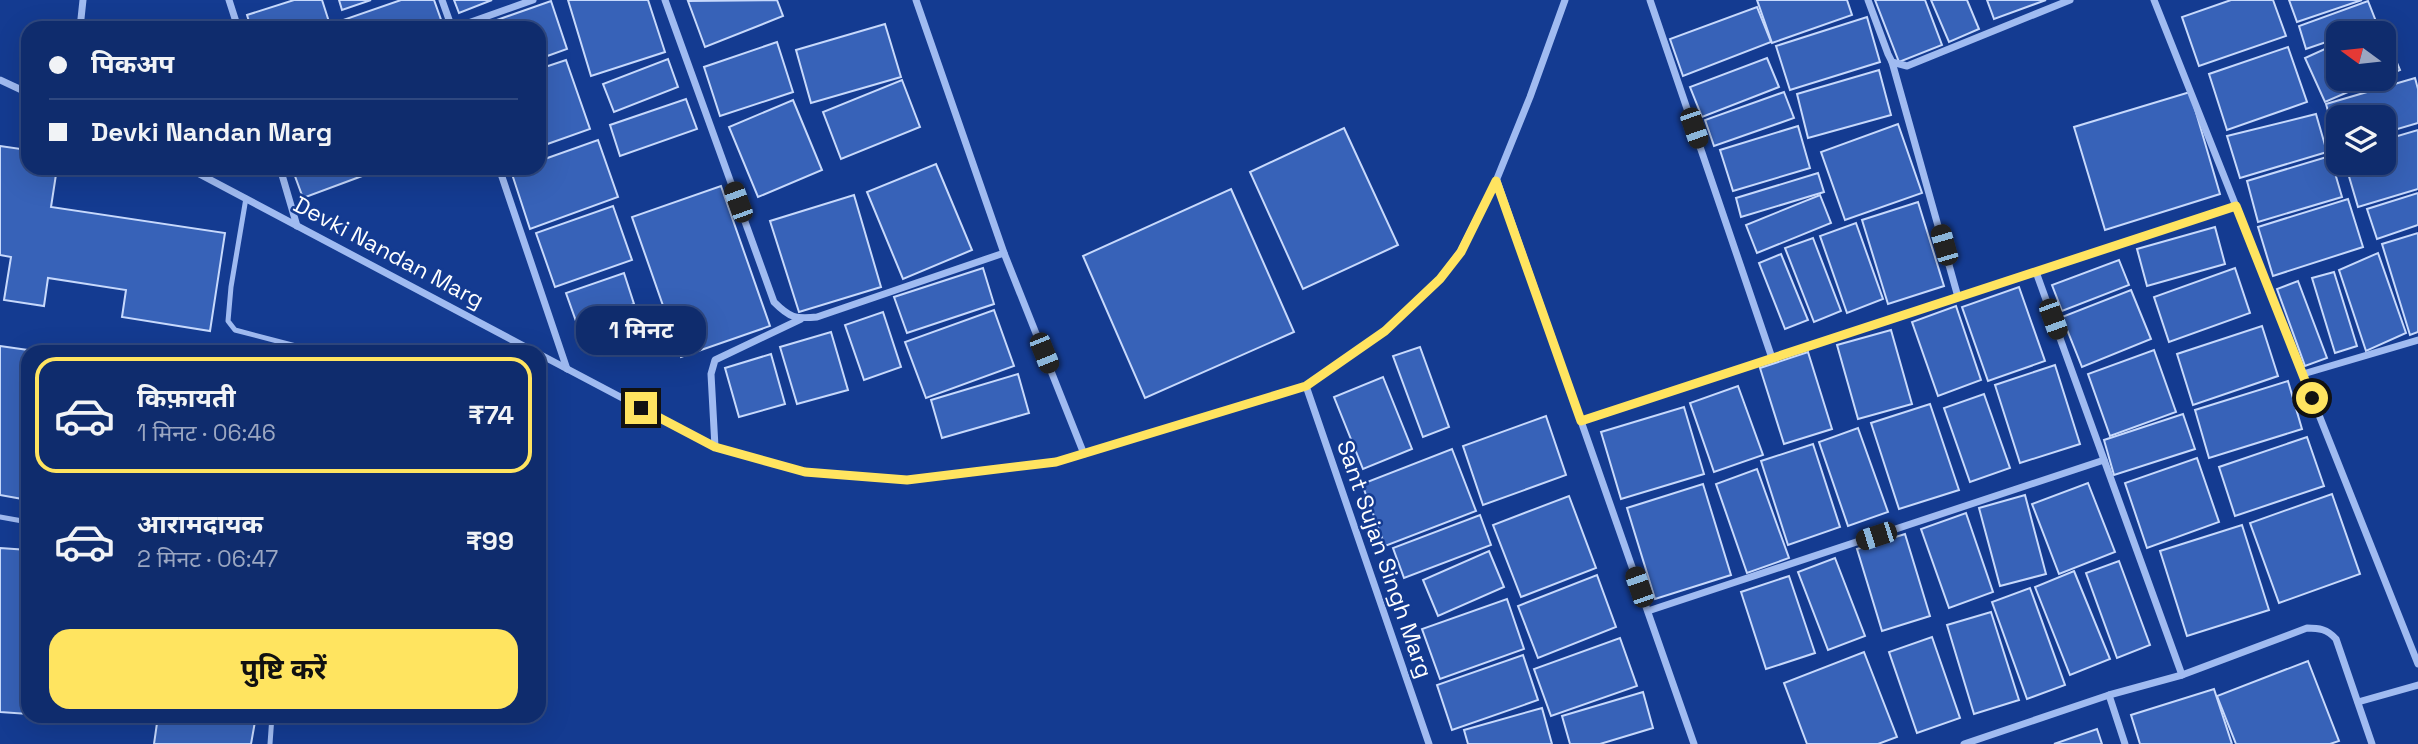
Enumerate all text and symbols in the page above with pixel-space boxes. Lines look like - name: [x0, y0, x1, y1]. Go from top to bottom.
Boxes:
- north arrow: [2326, 21, 2396, 91]
- map controls: [2326, 21, 2396, 175]
- text: पिकअप: [91, 47, 174, 81]
- car: [1678, 105, 1711, 151]
- button: layers: [2326, 105, 2396, 175]
- text: Devki Nandan Marg: [91, 115, 332, 149]
- car: [721, 179, 756, 225]
- street label: Devki Nandan Marg: [289, 189, 489, 315]
- car: [1929, 222, 1960, 268]
- car: [2036, 296, 2071, 342]
- callout: 1 मिनट: [576, 306, 706, 356]
- text: 1 मिनट: [609, 315, 673, 345]
- car: [1027, 330, 1062, 376]
- text: किफ़ायती: [137, 381, 236, 415]
- route start: [2296, 382, 2328, 414]
- icon: car: [53, 384, 116, 447]
- route end: [625, 392, 657, 424]
- text: ₹74: [468, 398, 514, 432]
- text: 1 मिनट · 06:46: [137, 418, 276, 448]
- street label: Sant Sujan Singh Marg: [1330, 436, 1440, 682]
- text: आरामदायक: [137, 507, 263, 541]
- icon: car: [53, 510, 116, 573]
- car: [1853, 520, 1900, 552]
- text: ₹99: [466, 524, 514, 558]
- text: 2 मिनट · 06:47: [137, 544, 278, 574]
- car: [1623, 564, 1656, 610]
- button: पुष्टि करें: [49, 629, 518, 709]

